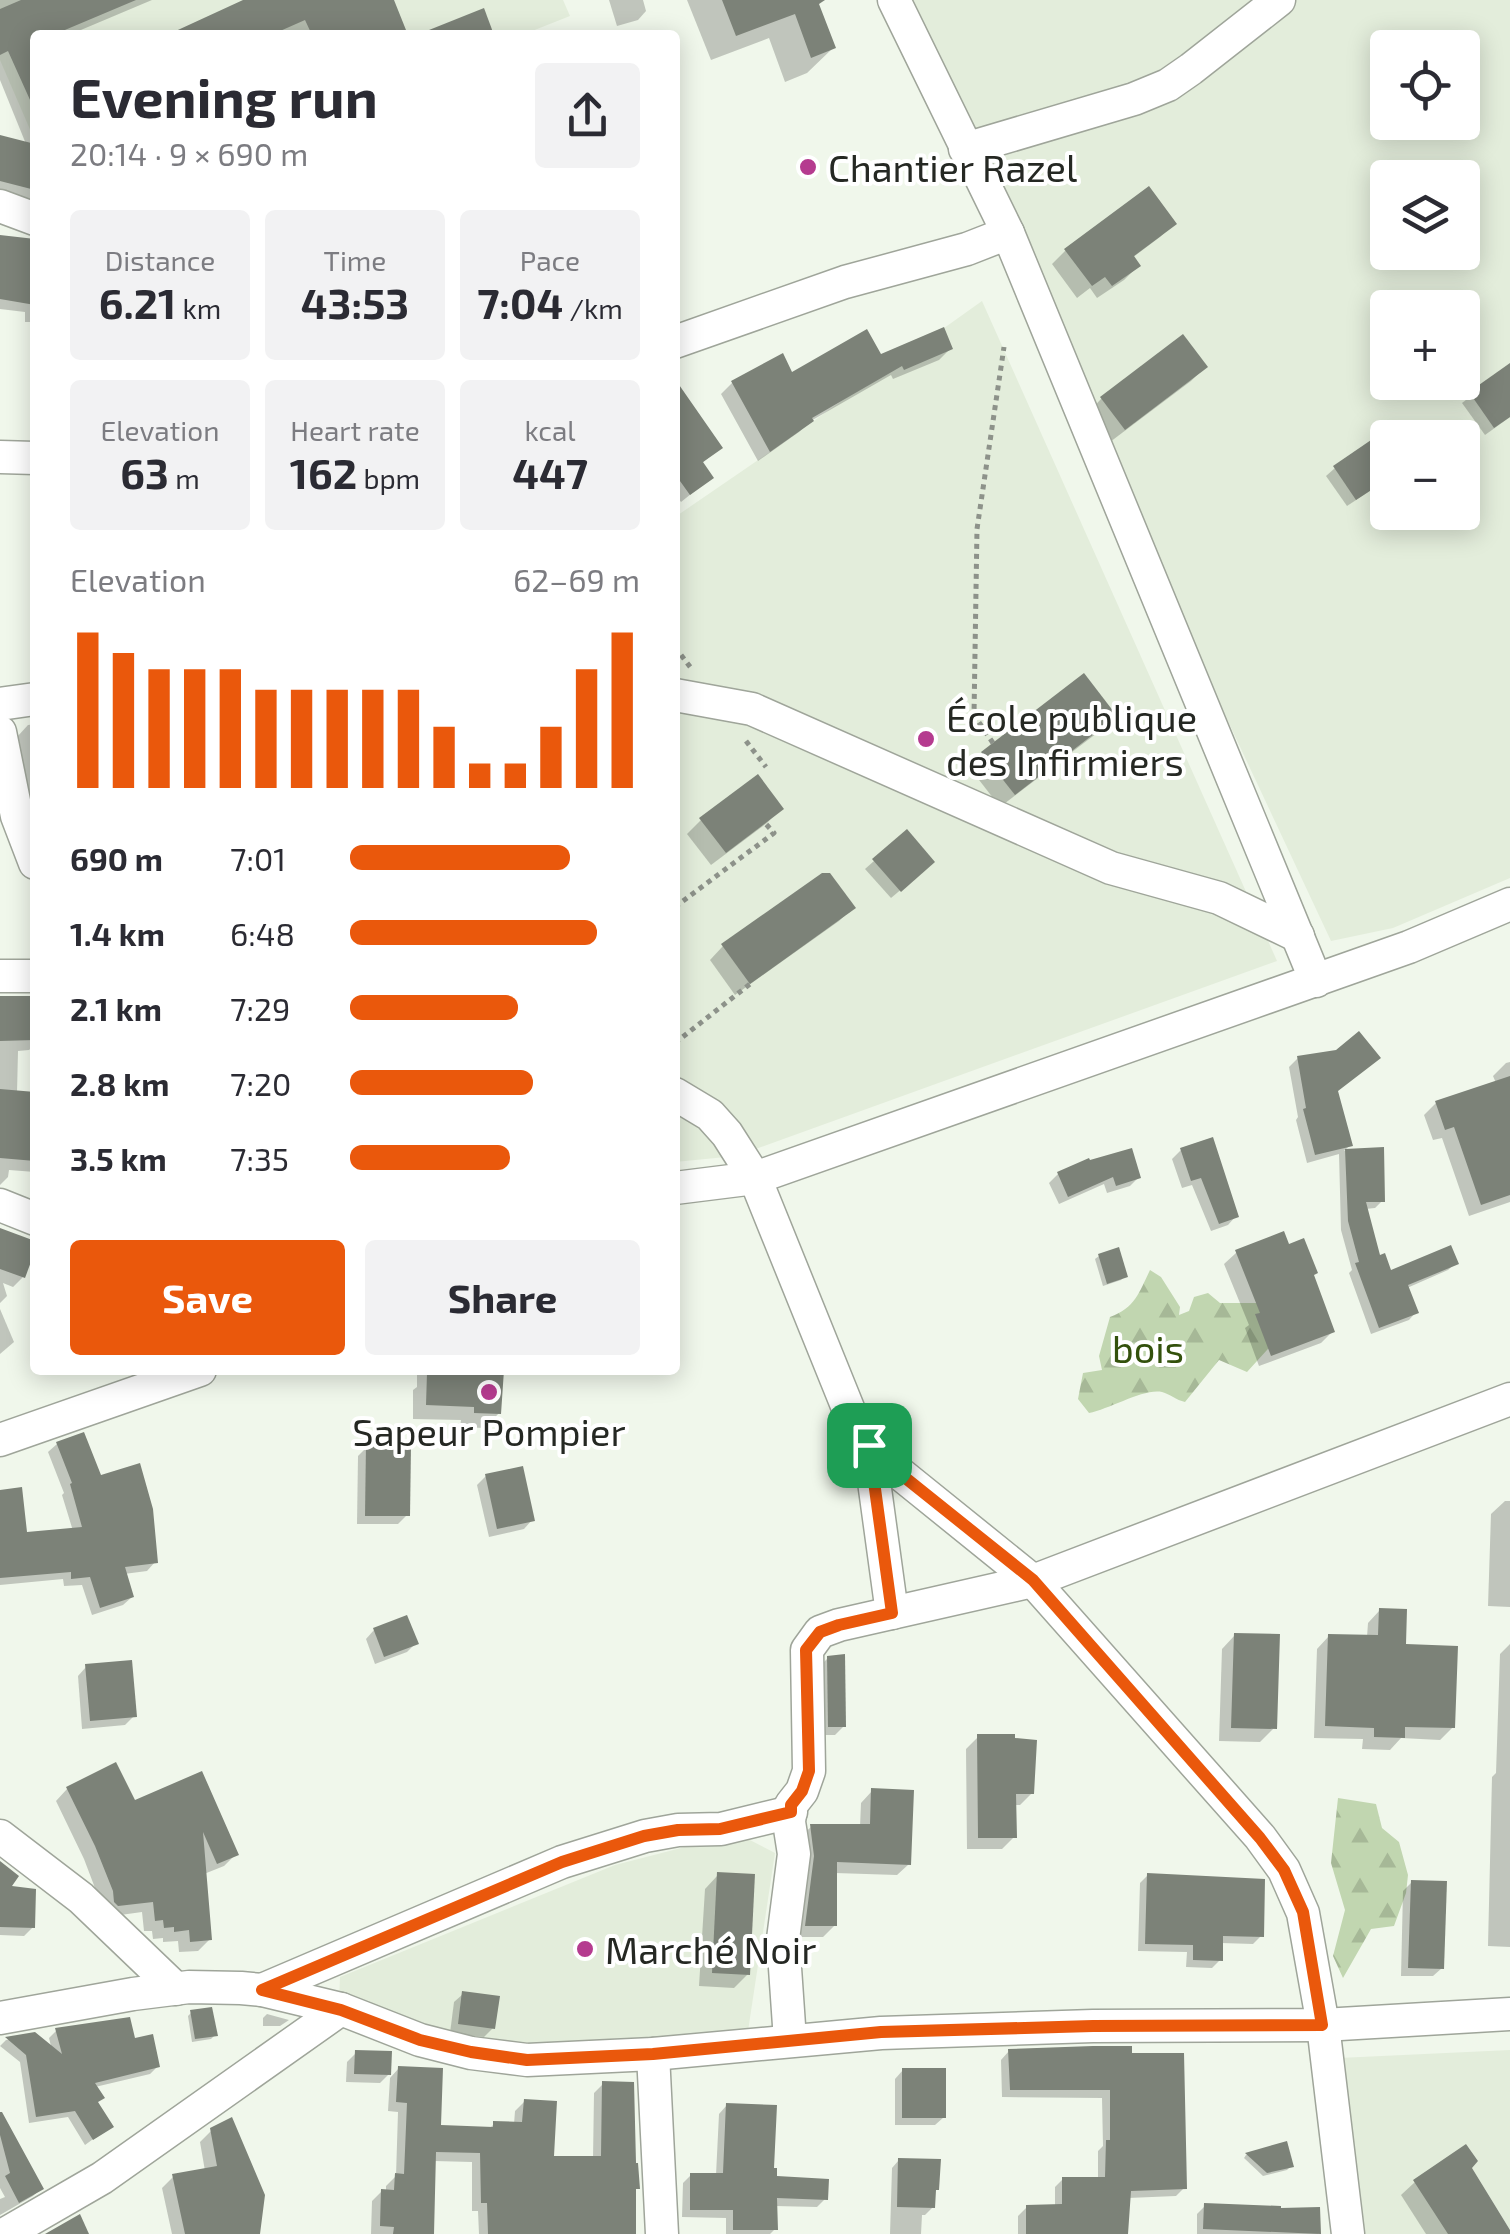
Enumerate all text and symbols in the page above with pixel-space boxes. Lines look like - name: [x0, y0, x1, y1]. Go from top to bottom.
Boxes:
- map controls: [1370, 30, 1480, 530]
- button: locate: [1370, 30, 1480, 140]
- text: Evening run: [70, 63, 378, 129]
- button: share: [535, 63, 640, 168]
- text: 20:14 · 9 × 690 m: [70, 134, 308, 172]
- place label: Chantier Razel: [828, 144, 1077, 190]
- marker: Chantier Razel: [797, 156, 819, 178]
- button: layers: [1370, 160, 1480, 270]
- text: Distance: [105, 243, 215, 277]
- text: Time: [324, 243, 386, 277]
- text: Pace: [520, 243, 580, 277]
- text: 6.21: [99, 277, 176, 327]
- text: 43:53: [301, 277, 409, 327]
- text: 7:04: [477, 277, 563, 327]
- button: +: [1370, 290, 1480, 400]
- text: km: [176, 291, 221, 325]
- text: /km: [563, 291, 623, 325]
- text: Elevation: [101, 413, 219, 447]
- text: Heart rate: [290, 413, 420, 447]
- text: kcal: [524, 413, 576, 447]
- button: −: [1370, 420, 1480, 530]
- text: 63: [120, 447, 169, 497]
- text: 162: [290, 447, 357, 497]
- text: 447: [512, 447, 588, 497]
- text: m: [169, 461, 200, 495]
- text: bpm: [357, 461, 420, 495]
- text: Elevation: [70, 560, 206, 598]
- text: 62–69 m: [513, 560, 640, 598]
- place label: École publique des Infirmiers: [946, 694, 1197, 784]
- marker: École publique des Infirmiers: [915, 728, 937, 750]
- text: 690 m: [70, 839, 163, 877]
- text: 7:01: [230, 839, 286, 877]
- text: 1.4 km: [70, 914, 165, 952]
- text: 6:48: [230, 914, 295, 952]
- text: 2.1 km: [70, 989, 162, 1027]
- text: 7:29: [230, 989, 290, 1027]
- text: 2.8 km: [70, 1064, 169, 1102]
- text: 7:20: [230, 1064, 291, 1102]
- text: 3.5 km: [70, 1139, 167, 1177]
- text: 7:35: [230, 1139, 289, 1177]
- button: Save: [70, 1240, 345, 1355]
- button: Share: [365, 1240, 640, 1355]
- park label: bois: [1112, 1325, 1184, 1371]
- marker: Sapeur Pompier: [478, 1381, 500, 1403]
- pin: [827, 1403, 912, 1488]
- place label: Sapeur Pompier: [352, 1408, 626, 1454]
- icon: arrive: [842, 1418, 897, 1473]
- place label: Marché Noir: [605, 1926, 817, 1972]
- marker: Marché Noir: [574, 1938, 596, 1960]

